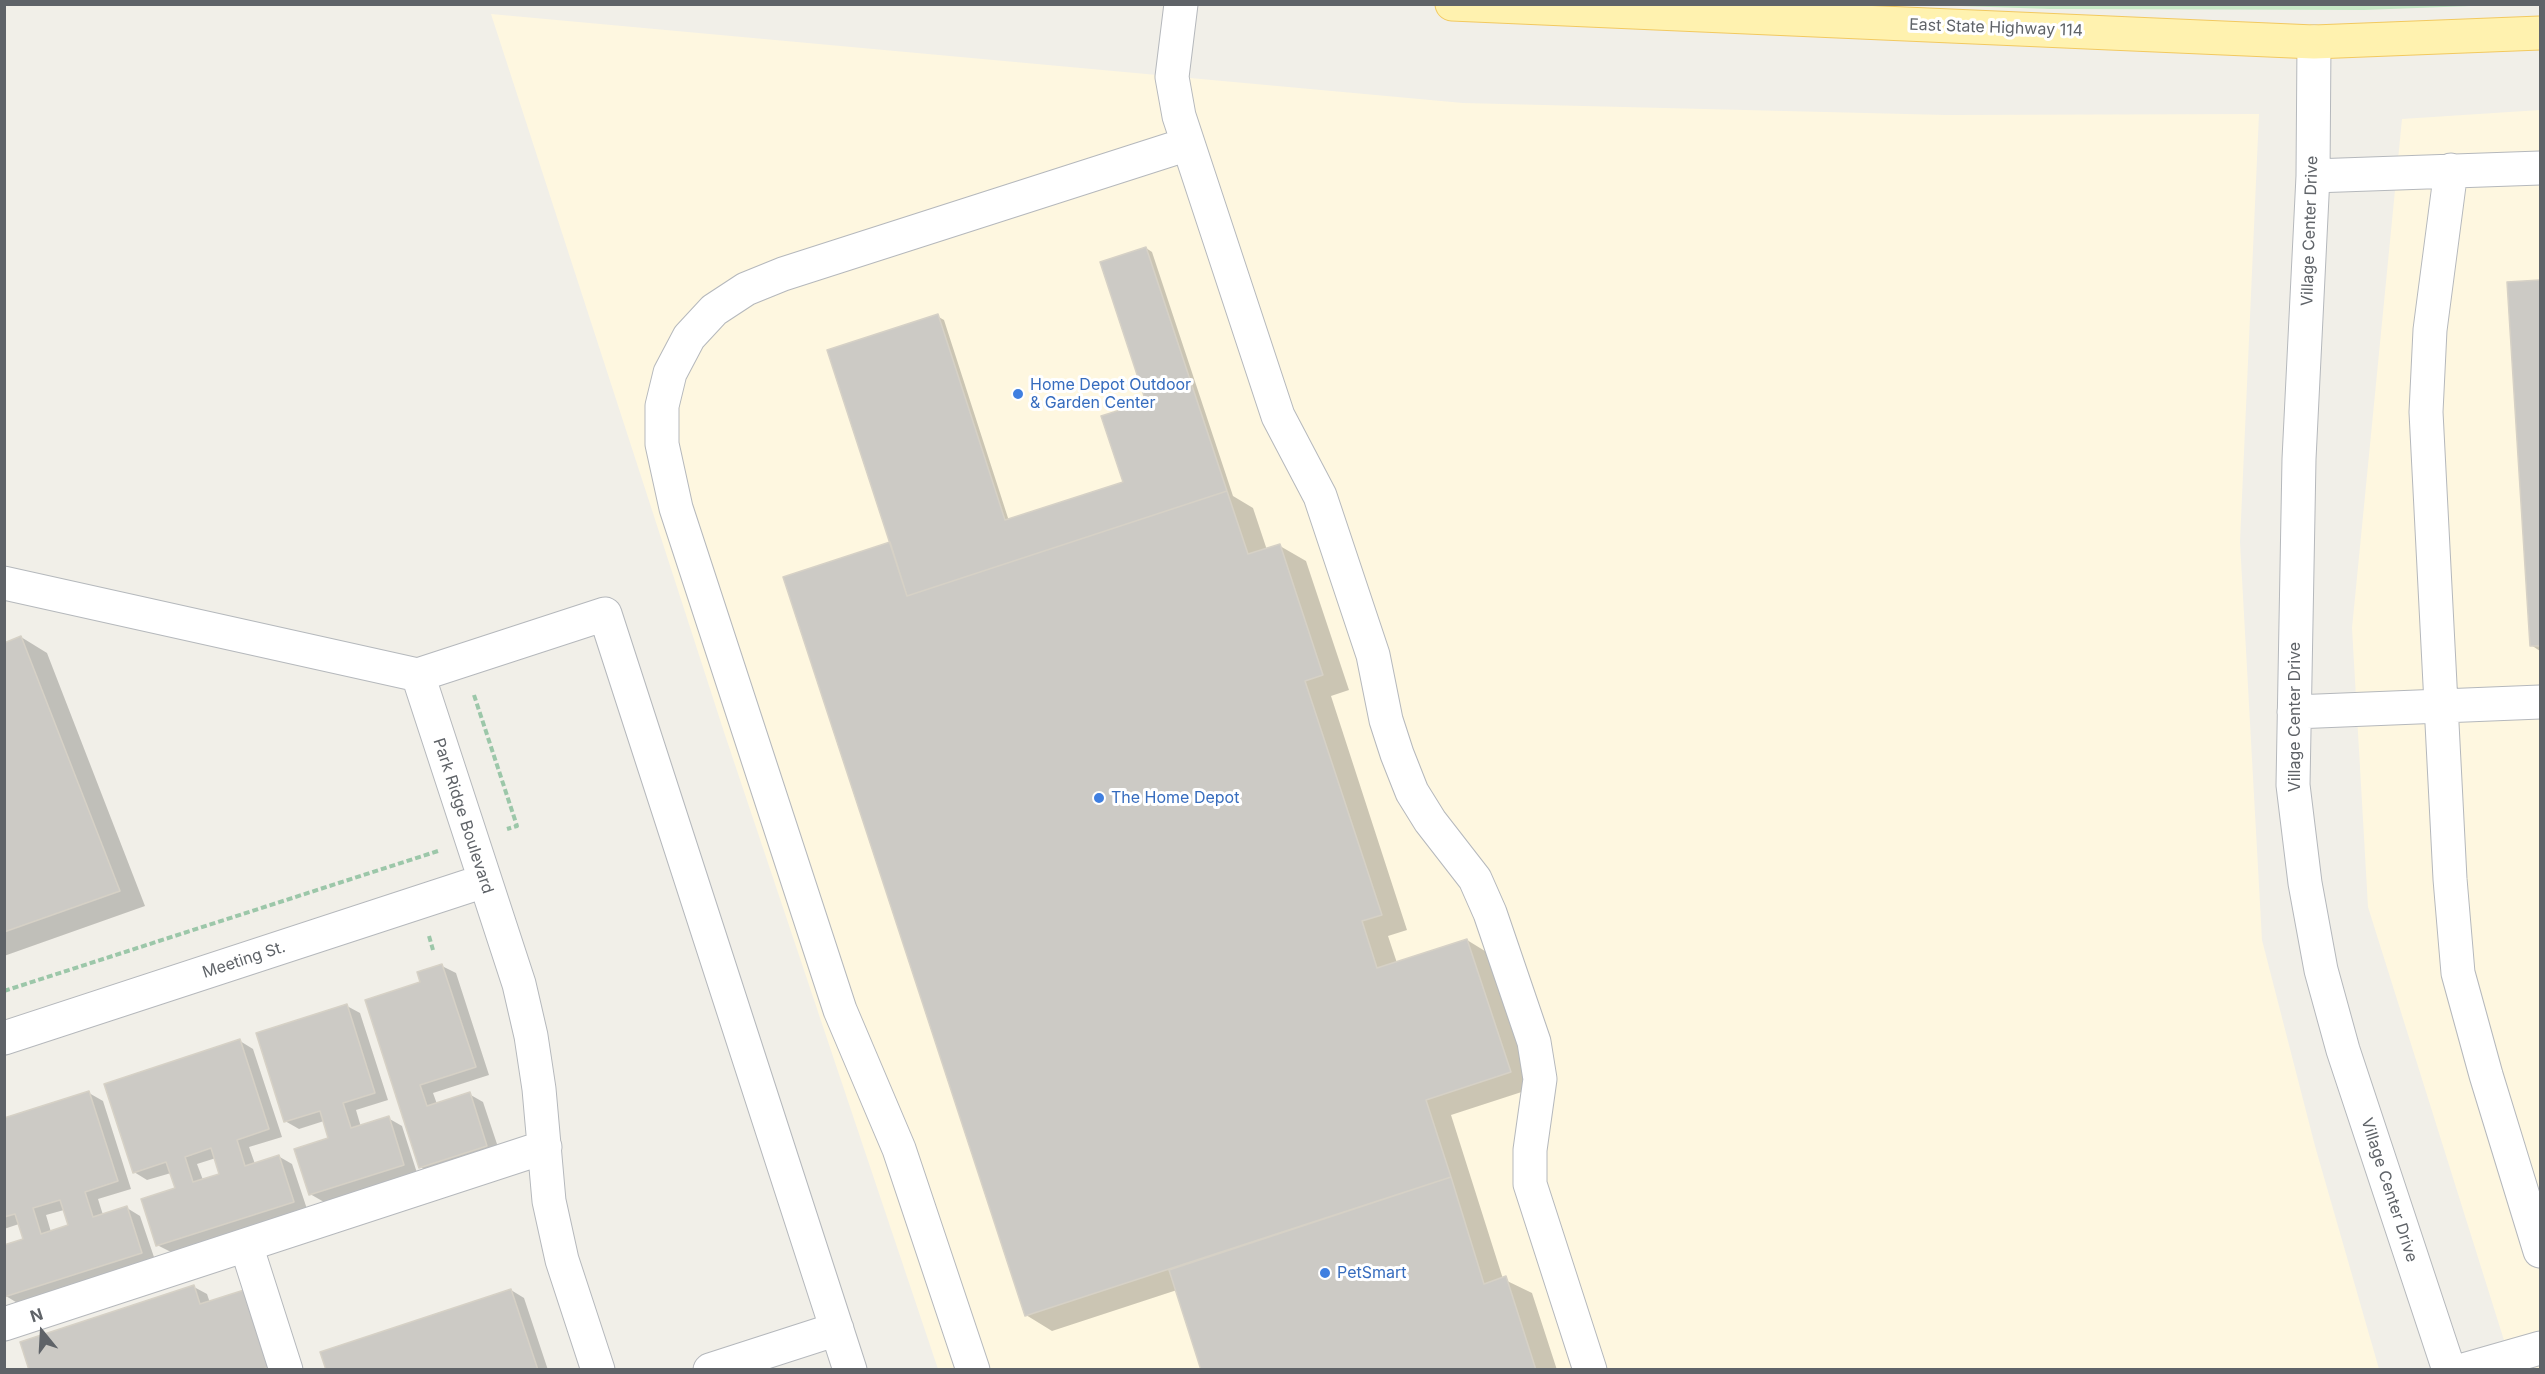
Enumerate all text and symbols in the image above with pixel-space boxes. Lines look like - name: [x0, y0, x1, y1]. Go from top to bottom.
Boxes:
- street label: East State Highway 114: [1909, 15, 2083, 41]
- street label: Village Center Drive: [2298, 156, 2322, 306]
- place label: Home Depot Outdoor & Garden Center: [1030, 375, 1191, 413]
- marker: Home Depot Outdoor & Garden Center: [1011, 387, 1025, 401]
- street label: Village Center Drive: [2285, 642, 2305, 792]
- street label: Park Ridge Boulevard: [429, 736, 497, 896]
- place label: The Home Depot: [1111, 788, 1239, 808]
- marker: The Home Depot: [1092, 791, 1106, 805]
- street label: Meeting St.: [200, 938, 288, 982]
- street label: Village Center Drive: [2357, 1116, 2421, 1264]
- place label: PetSmart: [1337, 1263, 1406, 1283]
- marker: PetSmart: [1318, 1266, 1332, 1280]
- north arrow: [12, 1302, 72, 1362]
- text: N: [28, 1303, 45, 1326]

